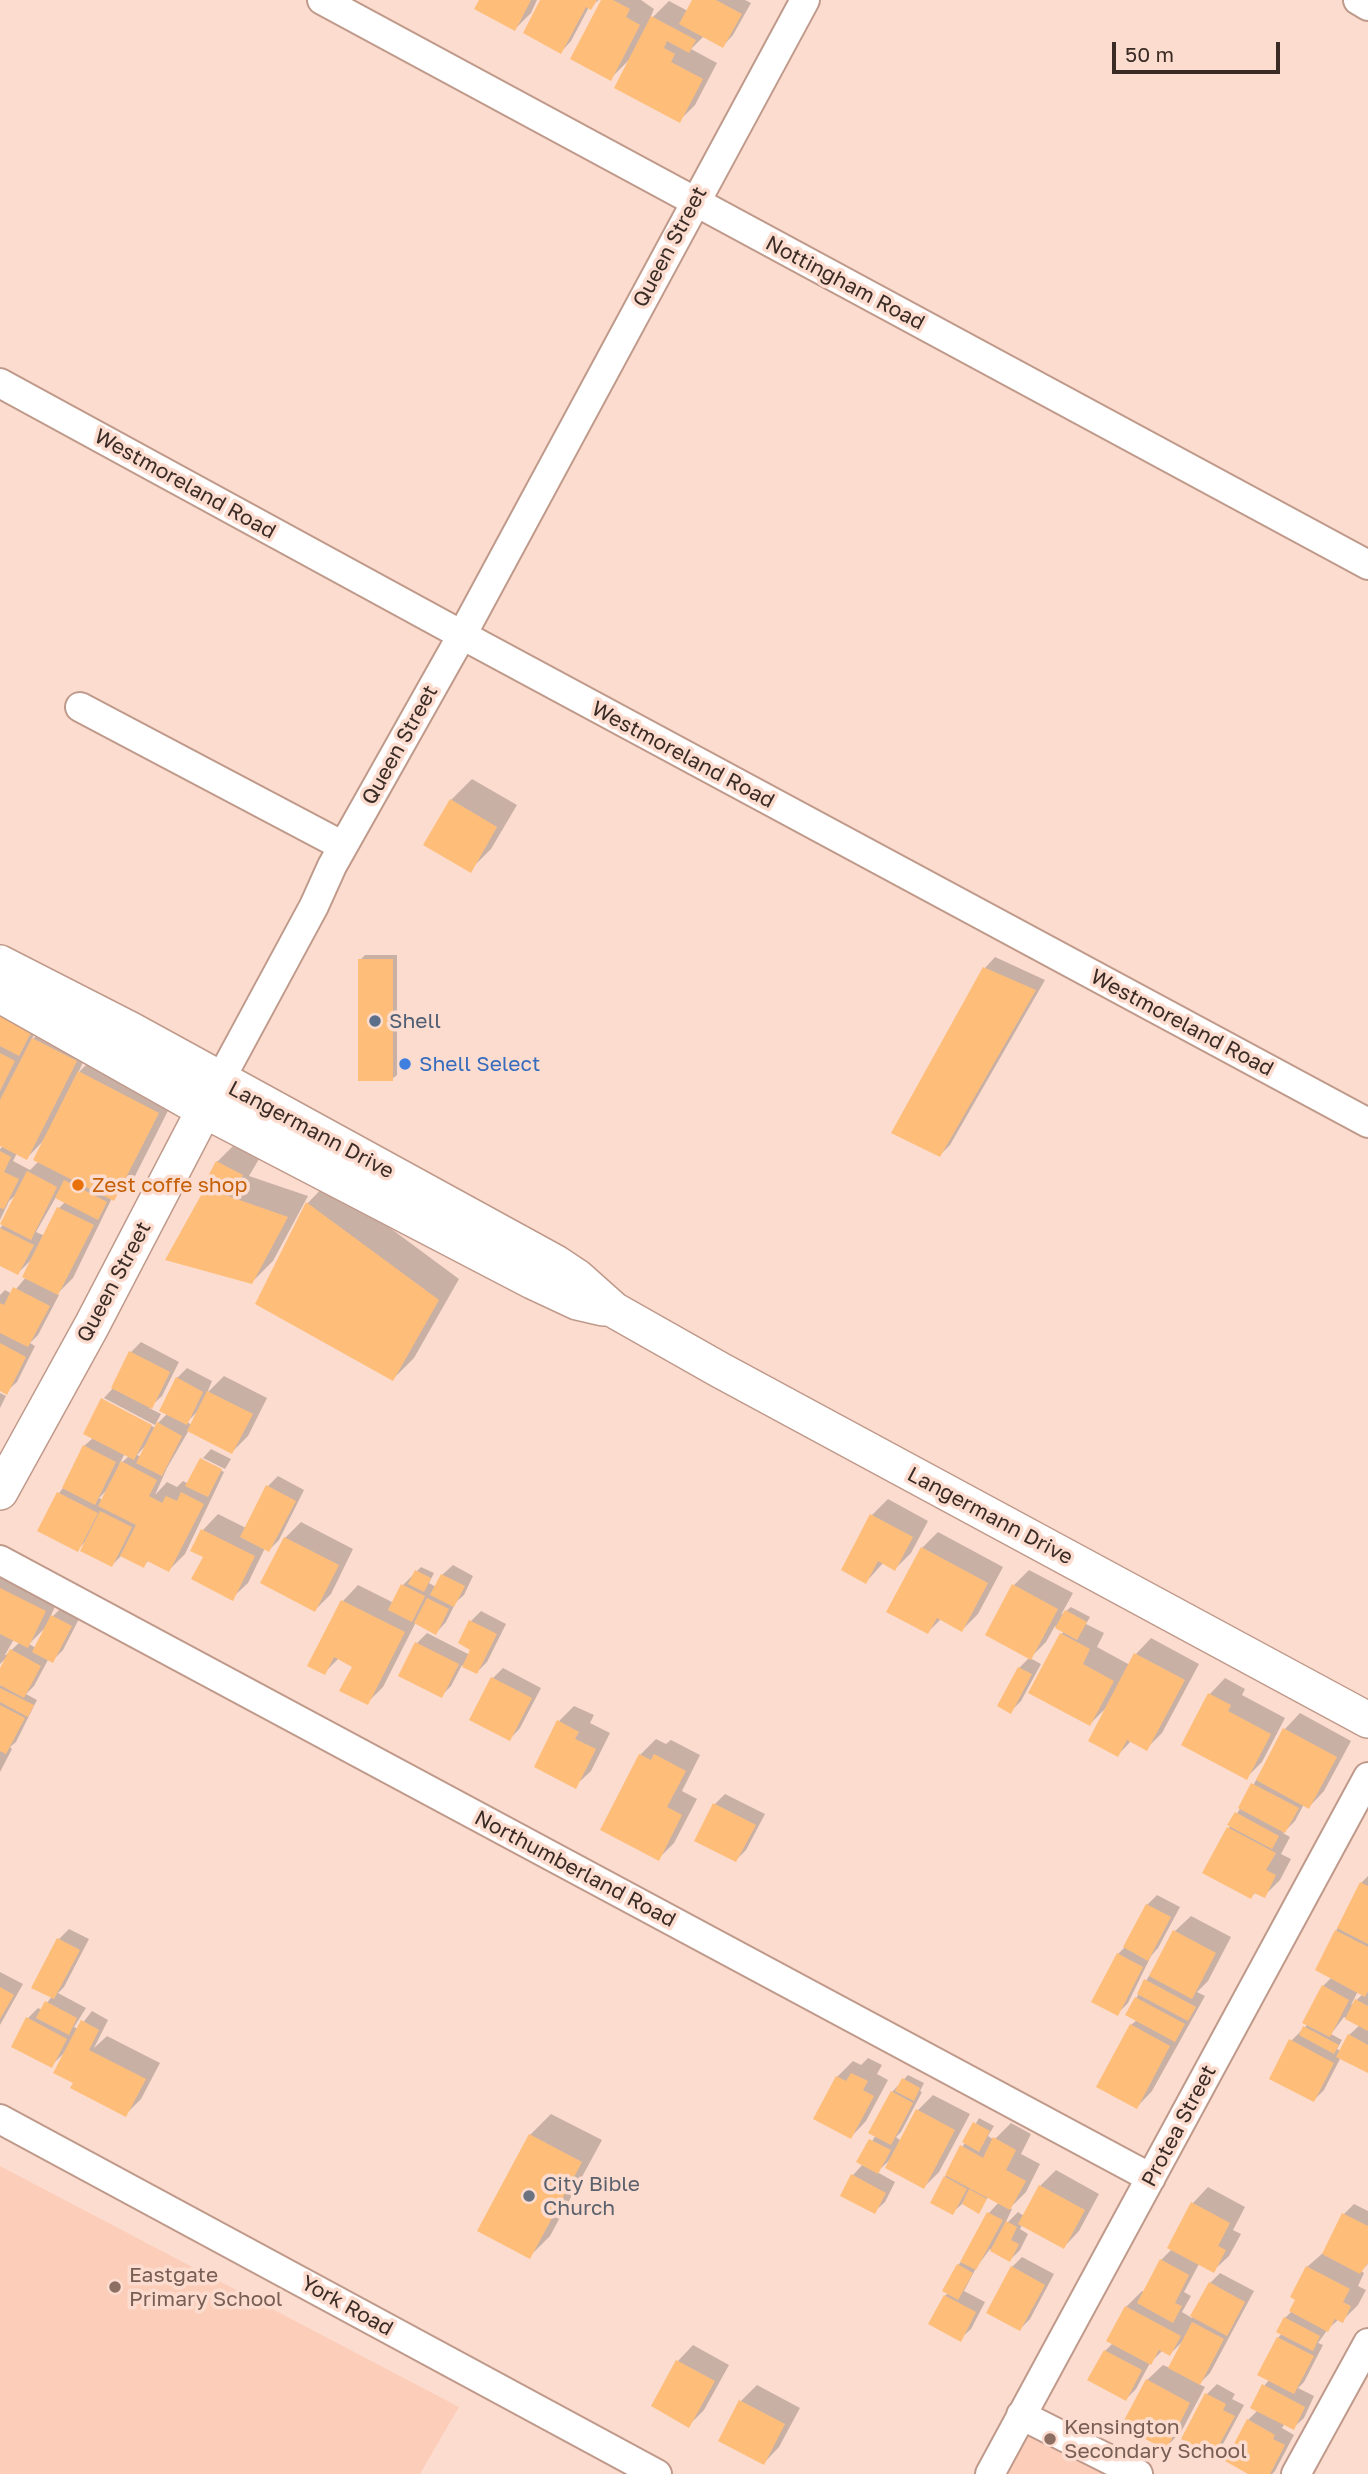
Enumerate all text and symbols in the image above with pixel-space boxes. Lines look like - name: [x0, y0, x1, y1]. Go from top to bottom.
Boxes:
- scale bar: [1116, 28, 1284, 72]
- text: 50 m: [1125, 41, 1174, 67]
- street label: Queen Street: [628, 182, 712, 312]
- street label: Nottingham Road: [761, 230, 929, 336]
- street label: Westmoreland Road: [90, 424, 280, 544]
- street label: Queen Street: [357, 681, 443, 809]
- street label: Westmoreland Road: [587, 696, 779, 814]
- street label: Westmoreland Road: [1086, 964, 1278, 1082]
- place label: Shell: [389, 1008, 441, 1034]
- marker: Shell: [367, 1013, 383, 1029]
- place label: Shell Select: [419, 1051, 540, 1077]
- marker: Shell Select: [397, 1056, 413, 1072]
- street label: Langermann Drive: [224, 1076, 398, 1184]
- place label: Zest coffe shop: [92, 1172, 247, 1198]
- marker: Zest coffe shop: [70, 1177, 86, 1193]
- street label: Queen Street: [72, 1217, 156, 1347]
- street label: Langermann Drive: [903, 1462, 1077, 1570]
- street label: Northumberland Road: [470, 1805, 680, 1933]
- street label: Protea Street: [1136, 2061, 1222, 2191]
- place label: City Bible Church: [543, 2171, 640, 2221]
- marker: City Bible Church: [521, 2188, 537, 2204]
- place label: Eastgate Primary School: [129, 2262, 283, 2312]
- street label: York Road: [297, 2270, 397, 2342]
- marker: Eastgate Primary School: [107, 2279, 123, 2295]
- place label: Kensington Secondary School: [1064, 2414, 1247, 2464]
- marker: Kensington Secondary School: [1042, 2431, 1058, 2447]

